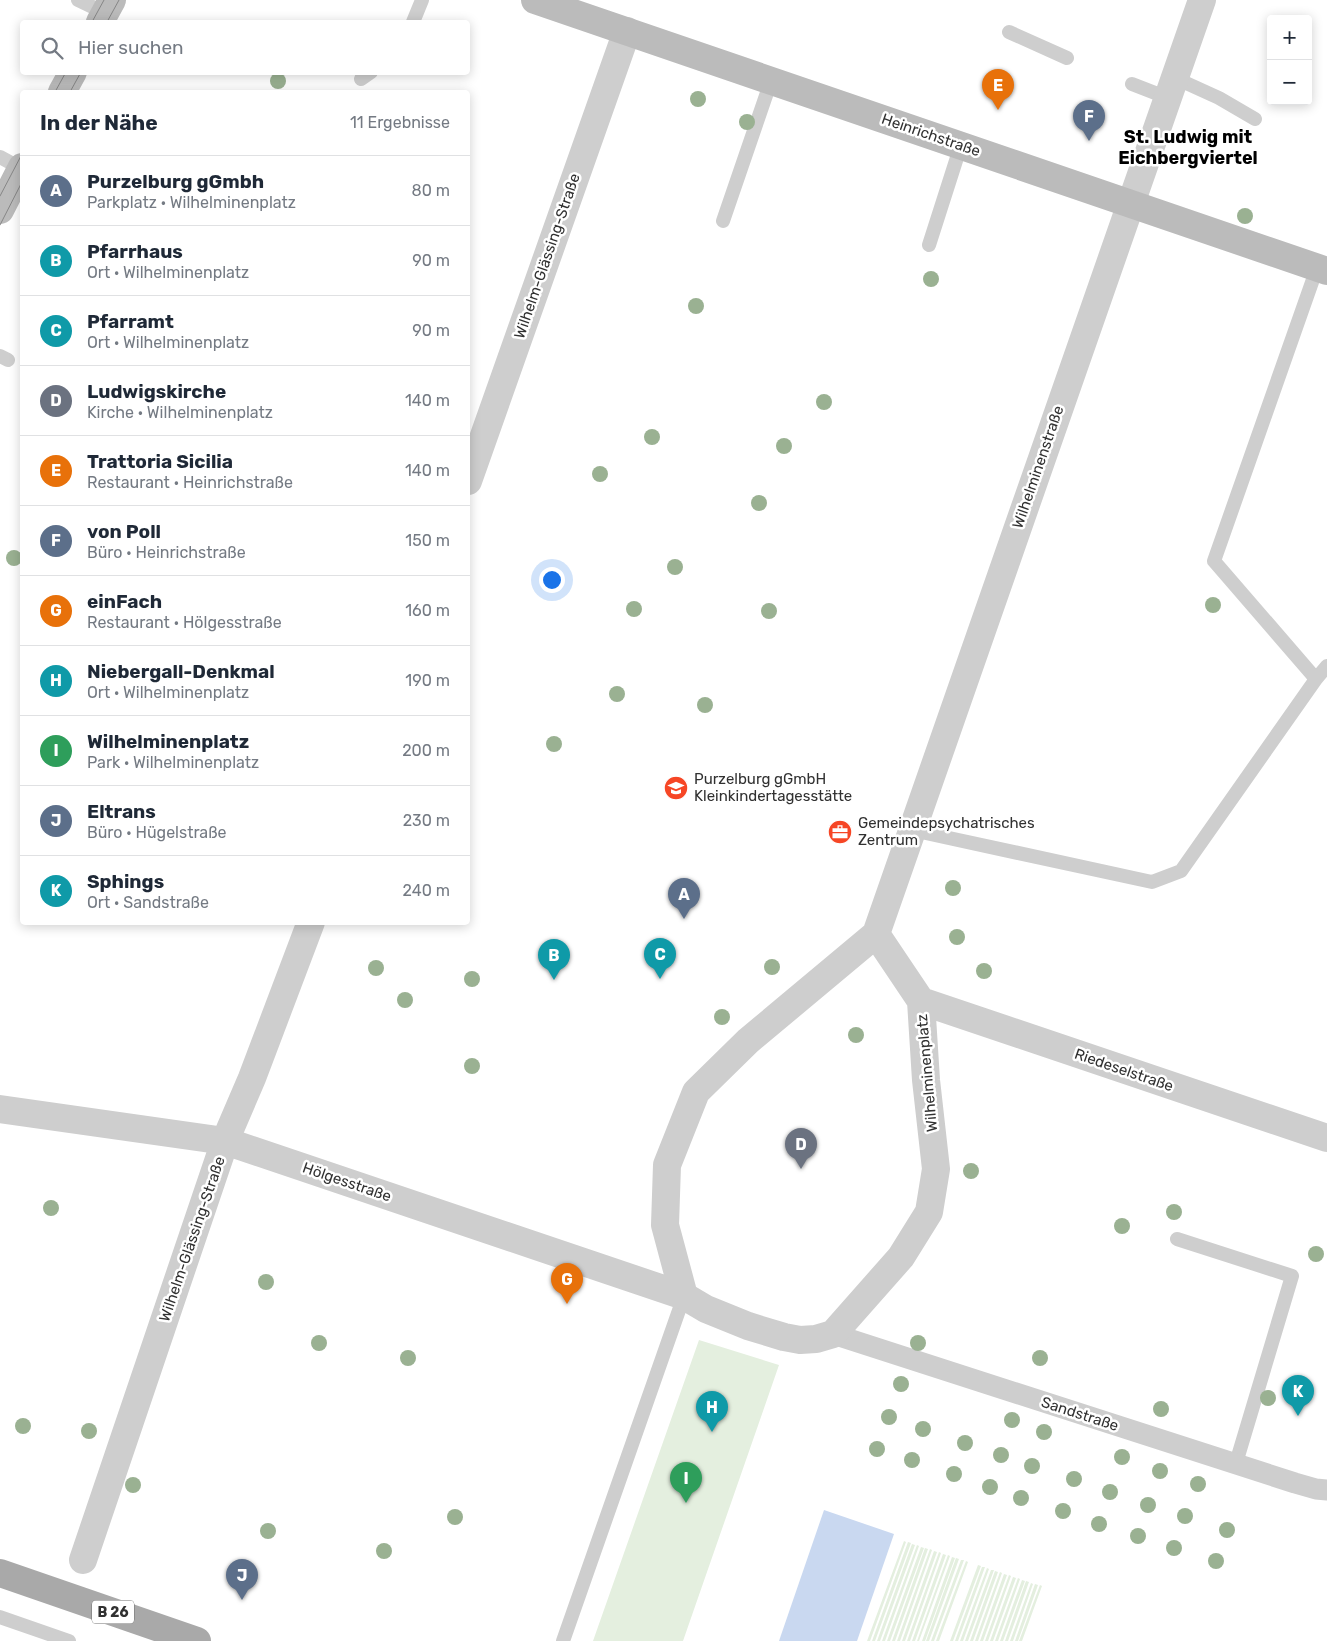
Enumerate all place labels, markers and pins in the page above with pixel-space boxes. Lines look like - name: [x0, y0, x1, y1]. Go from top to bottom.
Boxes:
- pin: E: [982, 69, 1014, 110]
- pin: F: [1073, 100, 1105, 141]
- place label: Purzelburg gGmbH Kleinkindertagesstätte: [694, 770, 852, 805]
- school or university icon: Purzelburg gGmbH Kleinkindertagesstätte: [663, 775, 689, 801]
- place label: Gemeindepsychatrisches Zentrum: [858, 814, 1035, 849]
- office icon: Gemeindepsychatrisches Zentrum: [827, 819, 853, 845]
- pin: A: [668, 878, 700, 919]
- pin: C: [644, 938, 676, 979]
- pin: B: [538, 939, 570, 980]
- pin: D: [785, 1128, 817, 1169]
- pin: G: [551, 1263, 583, 1304]
- pin: K: [1282, 1375, 1314, 1416]
- pin: H: [696, 1391, 728, 1432]
- pin: I: [670, 1462, 702, 1503]
- pin: J: [226, 1559, 258, 1600]

